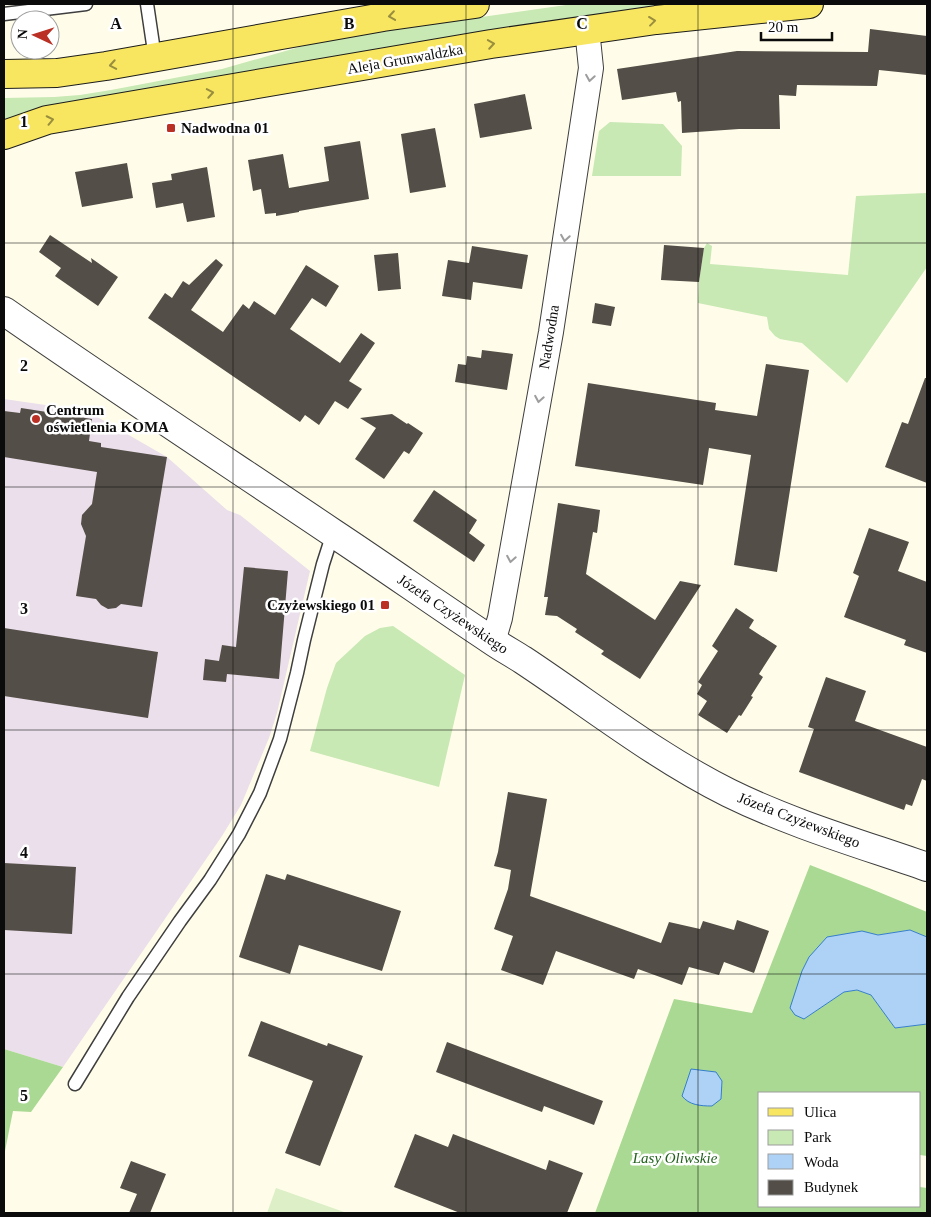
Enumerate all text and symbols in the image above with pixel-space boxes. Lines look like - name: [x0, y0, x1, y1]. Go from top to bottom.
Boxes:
- north arrow: [10, 10, 60, 60]
- one-way arrow: [387, 10, 396, 20]
- scale bar: [761, 10, 832, 42]
- text: A: [110, 15, 122, 32]
- text: B: [344, 15, 355, 32]
- text: C: [576, 15, 588, 32]
- one-way arrow: [648, 16, 656, 27]
- text: 20 m: [768, 19, 799, 35]
- text: N: [15, 29, 30, 40]
- one-way arrow: [487, 39, 495, 49]
- street label: Aleja Grunwaldzka: [346, 41, 464, 77]
- one-way arrow: [109, 60, 118, 70]
- one-way arrow: [585, 74, 596, 82]
- one-way arrow: [206, 88, 215, 98]
- text: 1: [20, 113, 28, 130]
- one-way arrow: [46, 115, 55, 126]
- place label: Nadwodna 01: [181, 120, 269, 136]
- marker: Nadwodna 01: [165, 122, 177, 134]
- one-way arrow: [560, 235, 571, 243]
- street label: Nadwodna: [536, 303, 562, 370]
- text: 2: [20, 357, 28, 374]
- one-way arrow: [535, 394, 545, 403]
- place label: Centrum oświetlenia KOMA: [46, 402, 169, 435]
- marker: Centrum oświetlenia KOMA: [30, 413, 42, 425]
- one-way arrow: [506, 554, 516, 563]
- street label: Józefa Czyżewskiego: [395, 571, 511, 657]
- place label: Czyżewskiego 01: [267, 597, 375, 613]
- marker: Czyżewskiego 01: [379, 599, 391, 611]
- text: 3: [20, 600, 28, 617]
- street label: Józefa Czyżewskiego: [736, 789, 862, 851]
- text: 4: [20, 844, 28, 861]
- text: 5: [20, 1087, 28, 1104]
- legend: [758, 1092, 921, 1207]
- text: Ulica: [804, 1104, 837, 1120]
- text: Park: [804, 1129, 832, 1145]
- park label: Lasy Oliwskie: [632, 1150, 718, 1166]
- text: Woda: [804, 1154, 839, 1170]
- text: Budynek: [804, 1179, 859, 1195]

